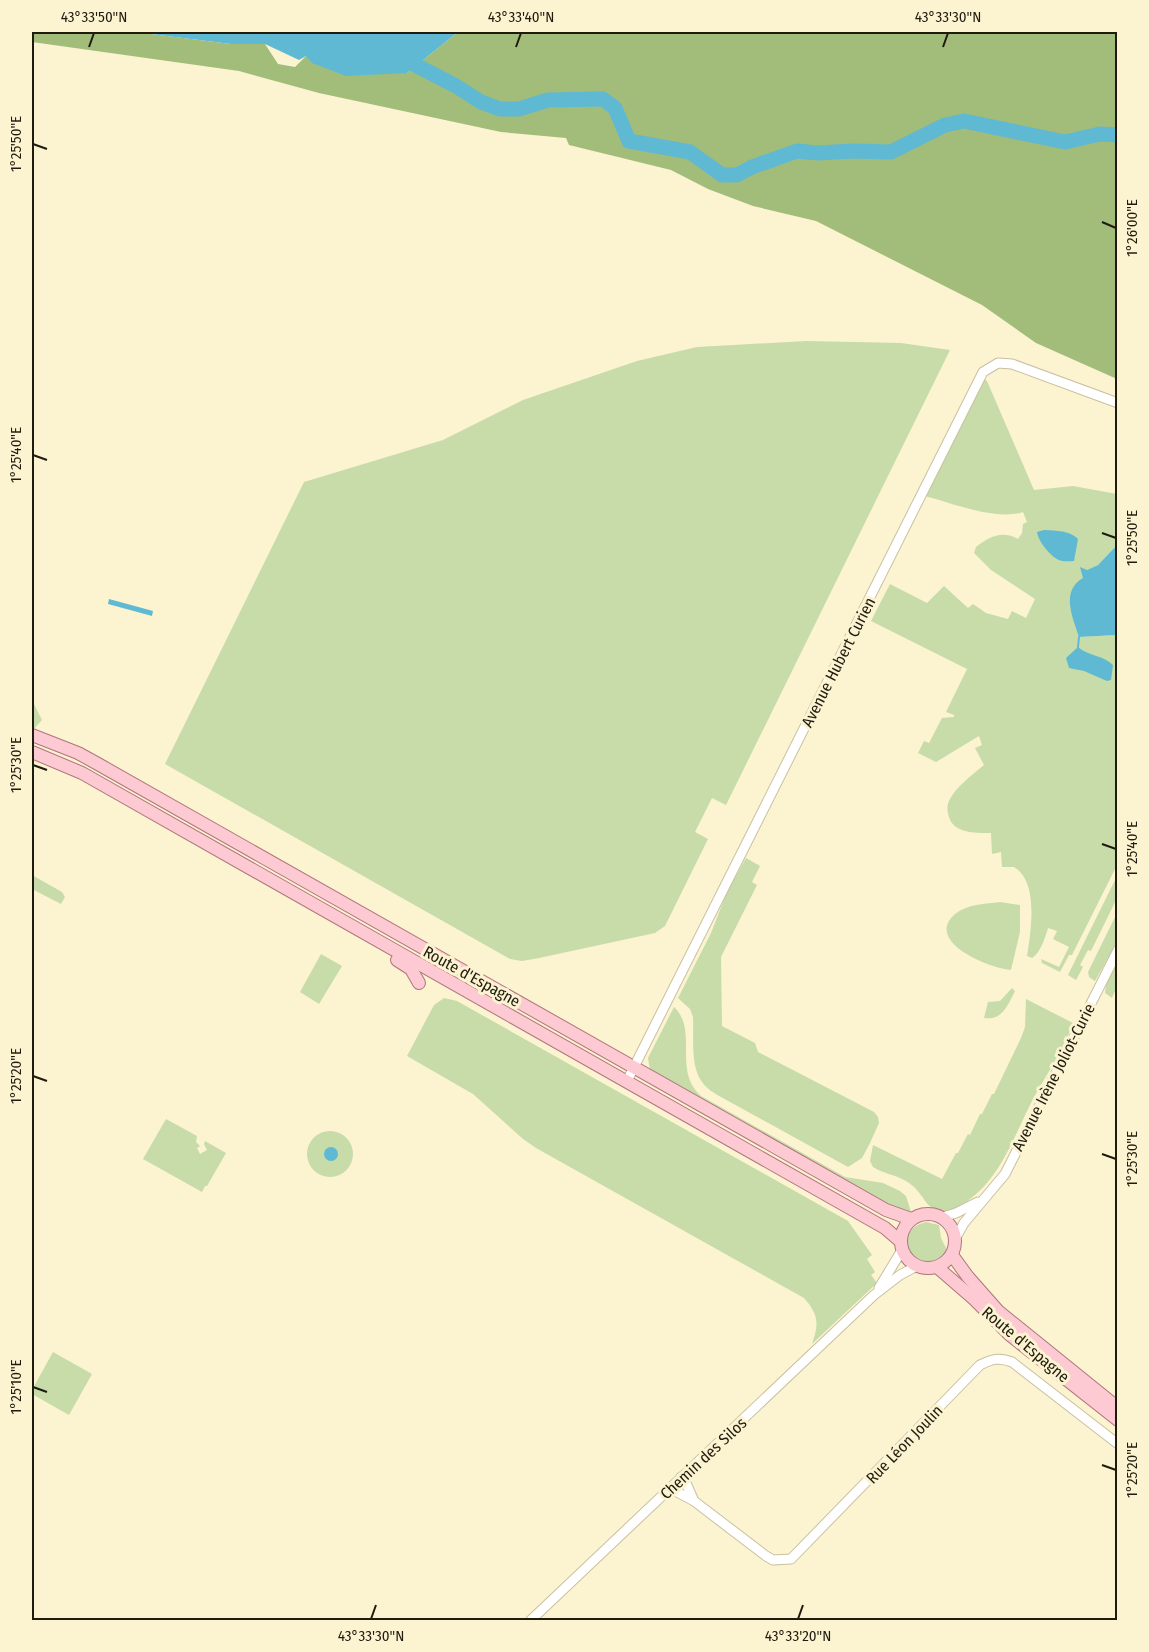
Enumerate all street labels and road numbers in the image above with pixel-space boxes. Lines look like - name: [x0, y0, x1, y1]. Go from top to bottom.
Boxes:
- street label: Avenue Hubert Curien: [798, 594, 879, 730]
- street label: Route d'Espagne: [420, 942, 524, 1011]
- street label: Avenue Irène Joliot-Curie: [1008, 1000, 1099, 1154]
- street label: Route d'Espagne: [978, 1302, 1073, 1386]
- street label: Rue Léon Joulin: [862, 1401, 947, 1488]
- street label: Chemin des Silos: [656, 1413, 751, 1503]

